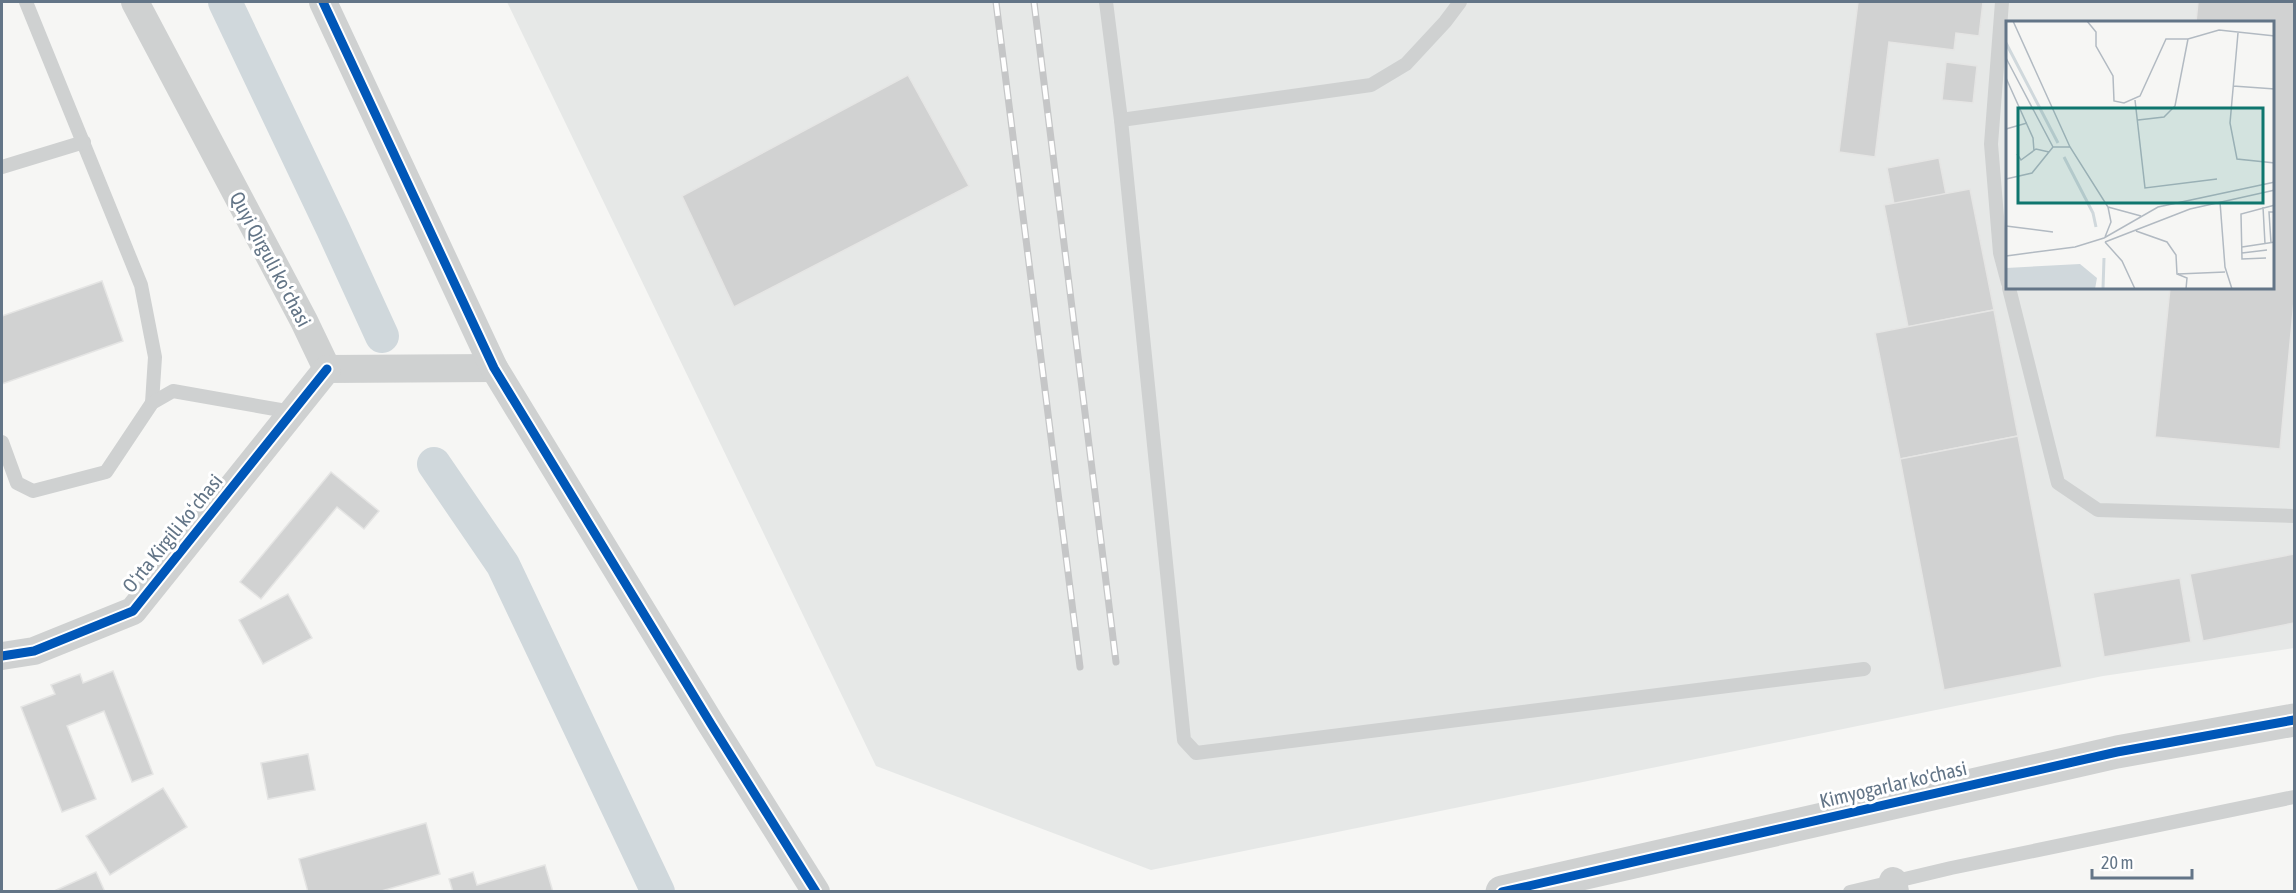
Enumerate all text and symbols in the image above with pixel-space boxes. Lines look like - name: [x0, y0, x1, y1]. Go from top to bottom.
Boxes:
- inset map: [2006, 21, 2275, 290]
- street label: Quyi Qirguli koʻchasi: [226, 188, 316, 330]
- street label: Oʻrta Kirgili koʻchasi: [117, 469, 227, 597]
- street label: Kimyogarlar ko'chasi: [1817, 756, 1969, 812]
- scale bar: [2092, 842, 2192, 880]
- text: 20 m: [2101, 852, 2133, 873]

